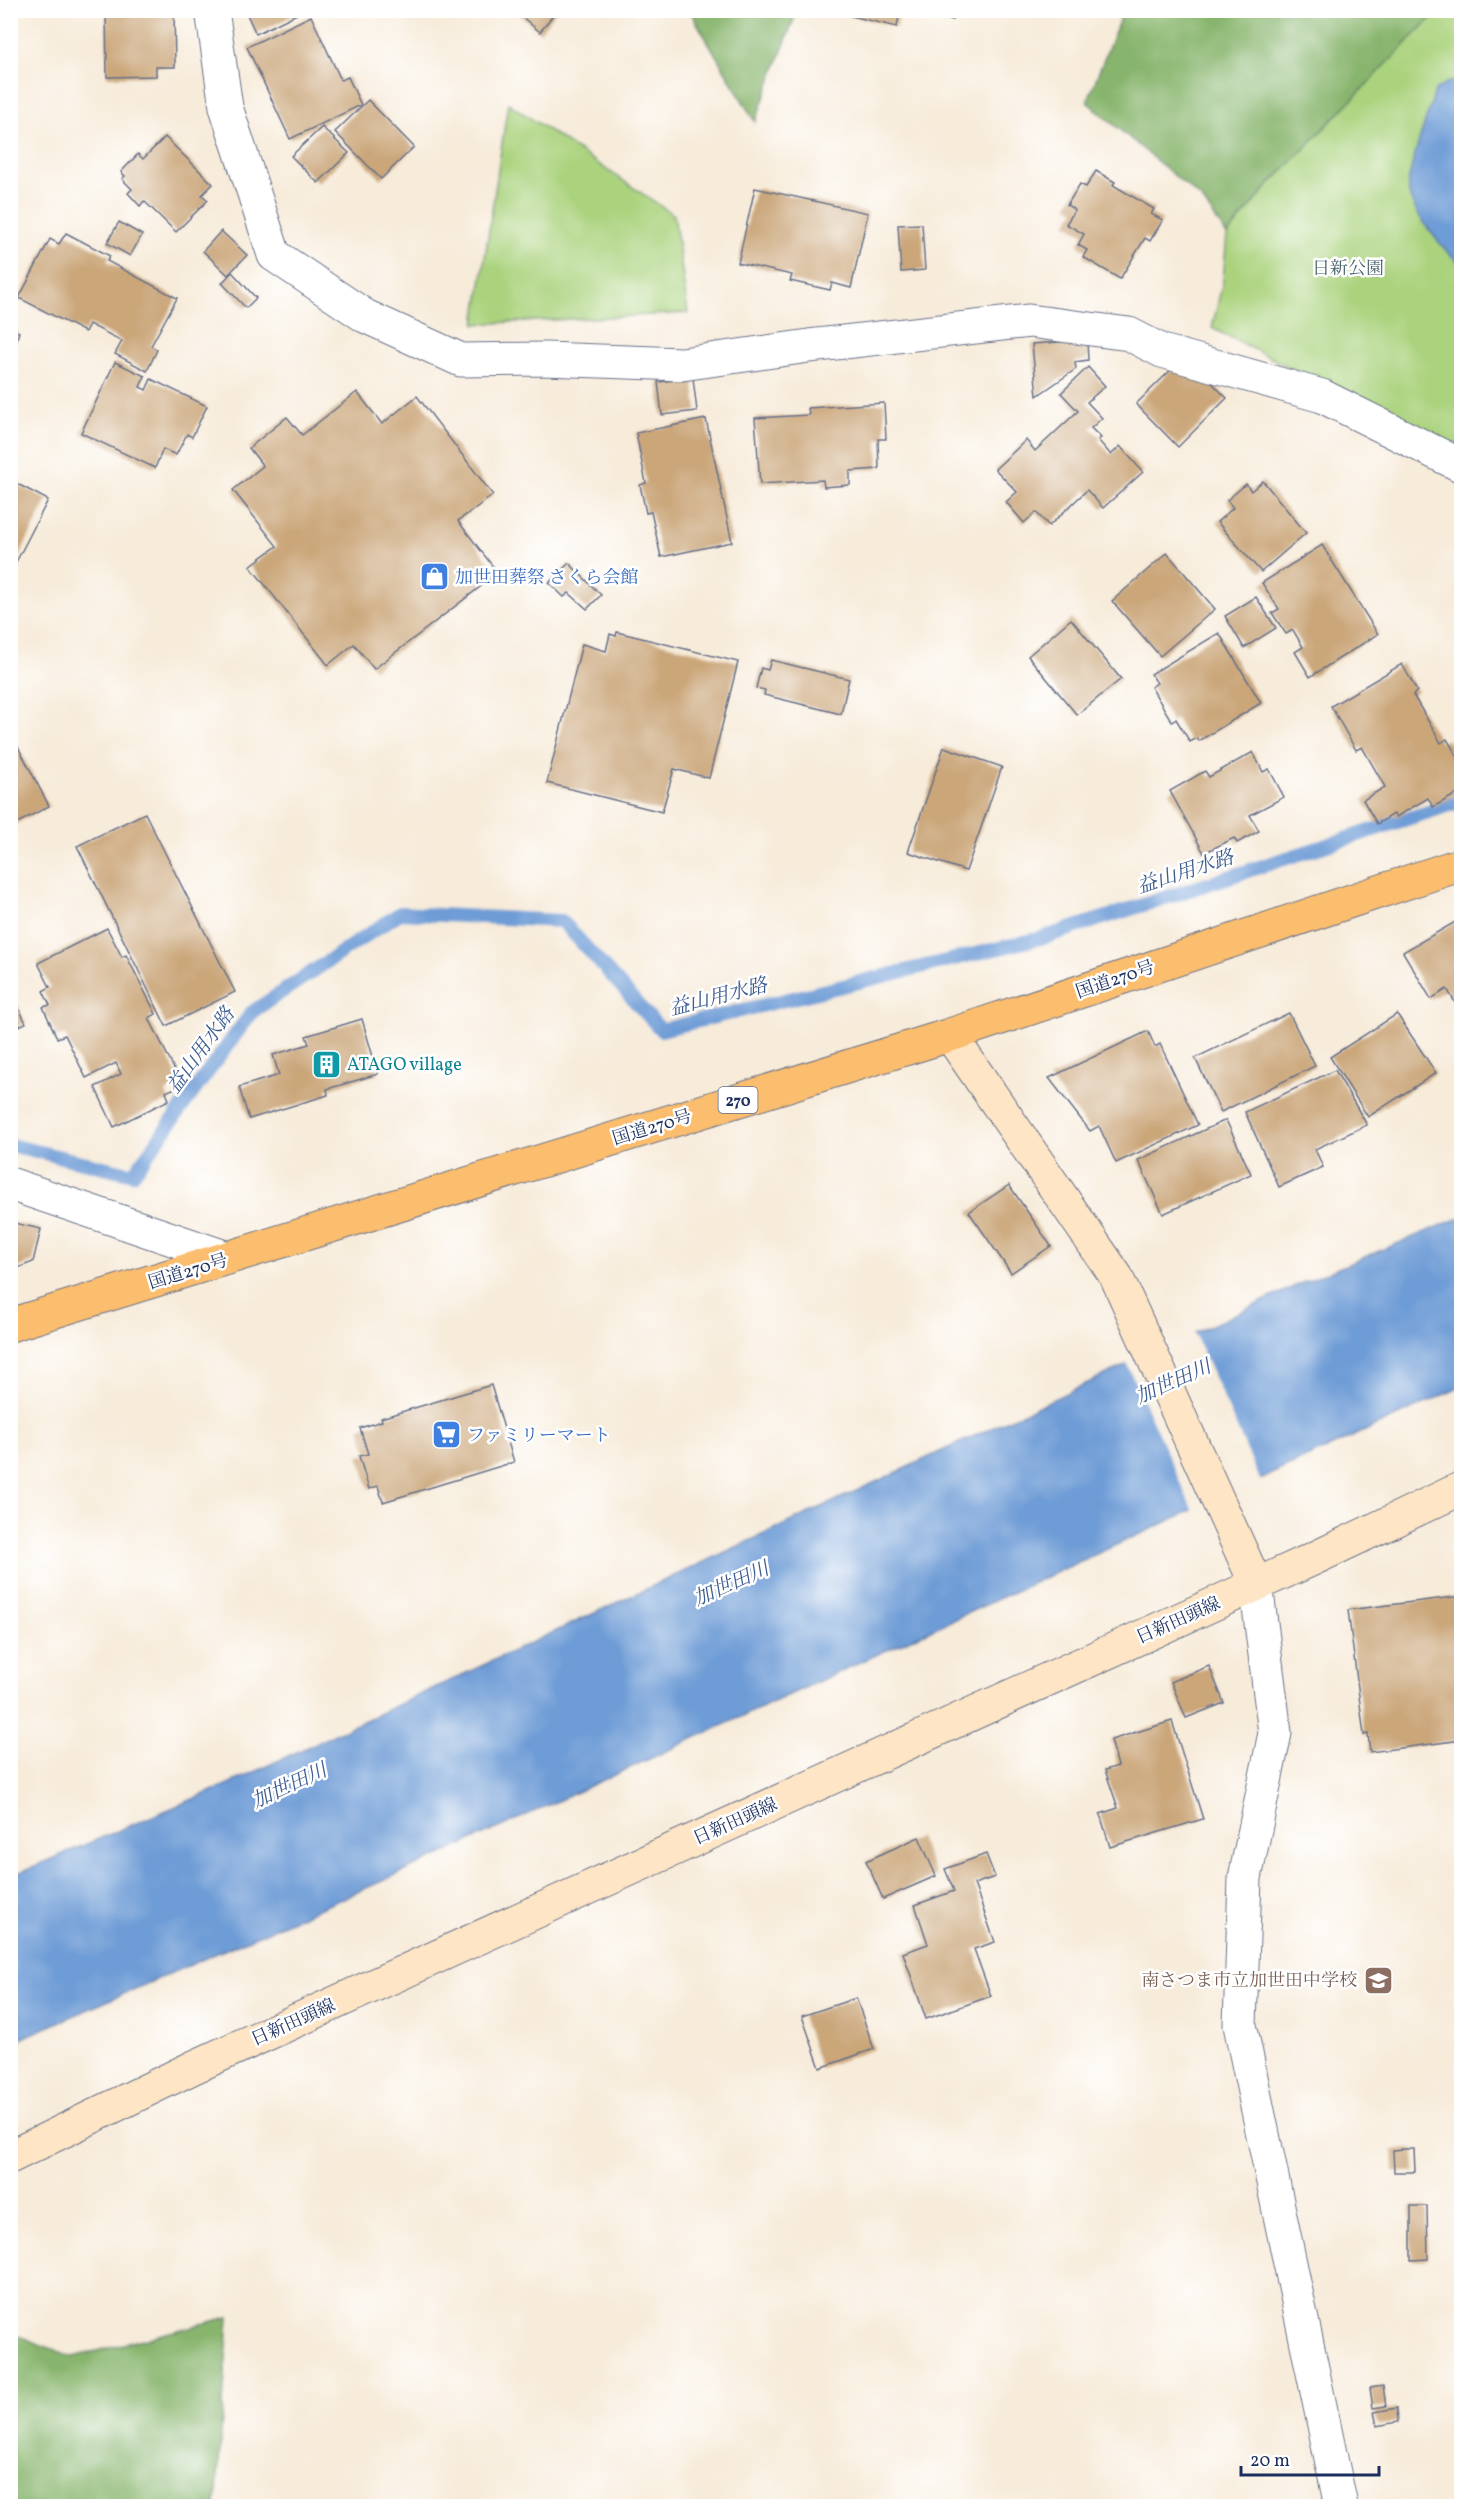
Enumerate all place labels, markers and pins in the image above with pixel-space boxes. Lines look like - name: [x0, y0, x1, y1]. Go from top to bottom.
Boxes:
- shop icon: 加世田葬祭 さくら会館: [418, 561, 450, 593]
- place label: 加世田葬祭 さくら会館: [455, 566, 639, 591]
- building icon: ATAGO village: [310, 1048, 342, 1080]
- place label: ATAGO village: [347, 1053, 462, 1078]
- supermarket icon: ファミリーマート: [430, 1419, 462, 1451]
- place label: ファミリーマート: [467, 1424, 611, 1449]
- school or university icon: 南さつま市立加世田中学校: [1362, 1964, 1394, 1996]
- place label: 南さつま市立加世田中学校: [1141, 1969, 1357, 1994]

